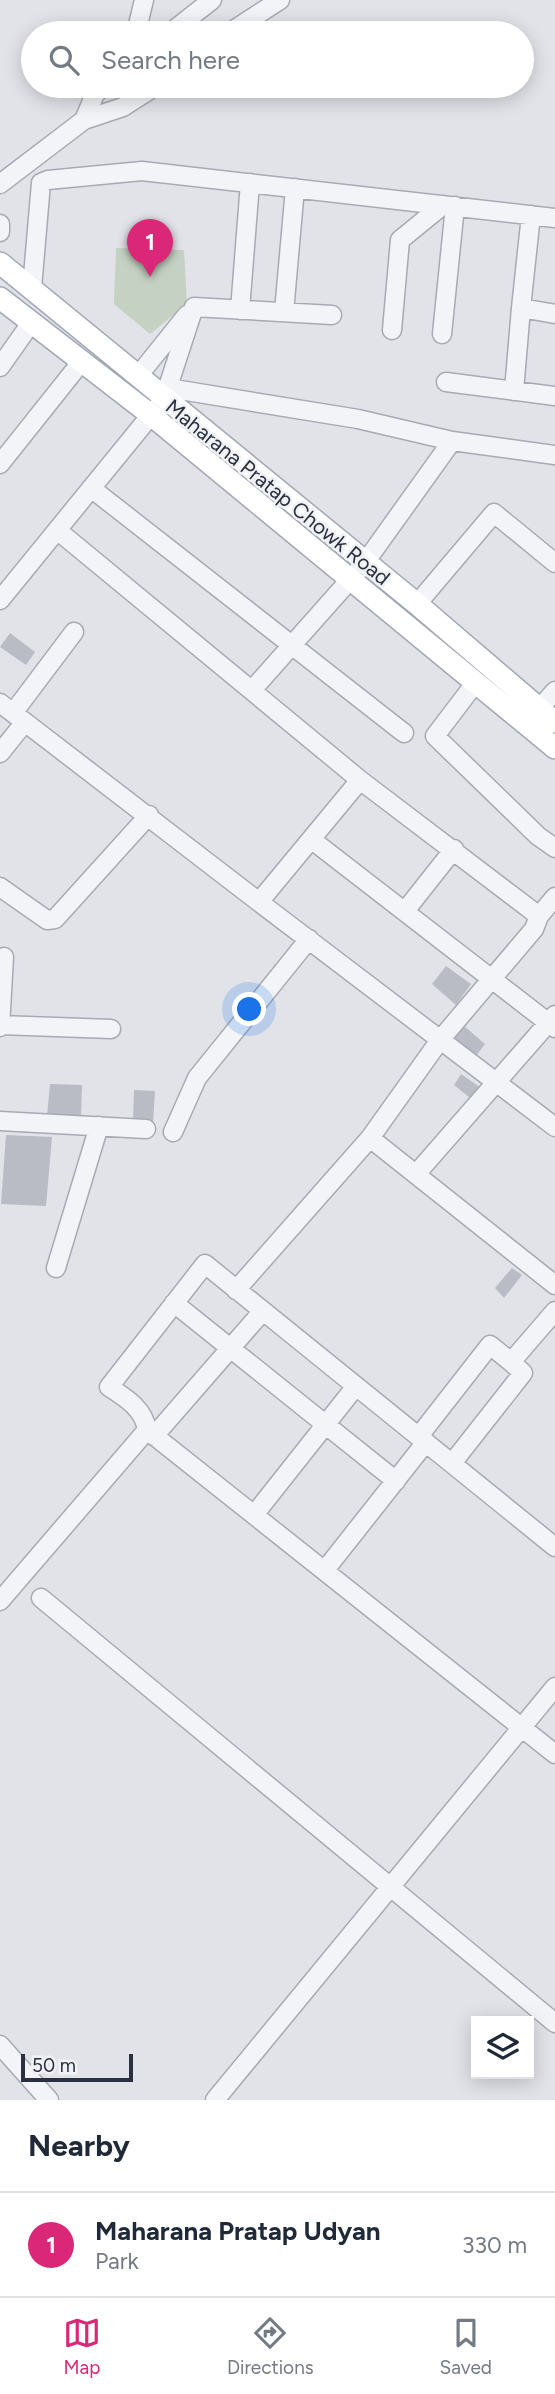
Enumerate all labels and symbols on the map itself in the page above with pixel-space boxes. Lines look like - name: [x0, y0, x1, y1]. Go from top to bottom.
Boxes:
- pin: 1: [127, 219, 173, 277]
- street label: Maharana Pratap Chowk Road: [161, 394, 395, 590]
- your location: [232, 992, 266, 1026]
- scale bar: [21, 2051, 133, 2083]

